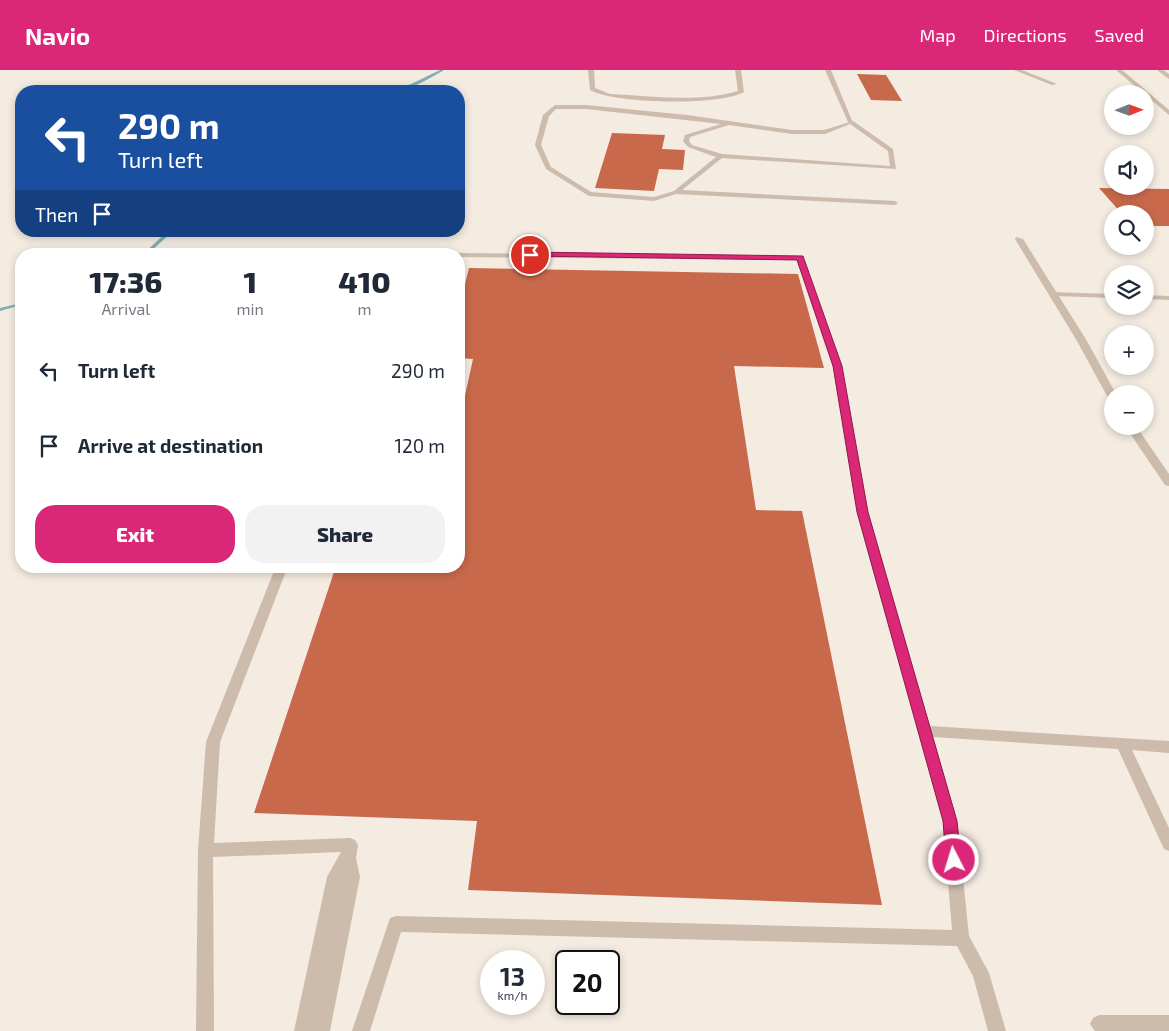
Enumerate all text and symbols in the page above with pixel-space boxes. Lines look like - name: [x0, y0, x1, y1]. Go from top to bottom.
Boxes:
- text: Navio: [25, 21, 90, 50]
- text: Map: [919, 24, 956, 46]
- text: Directions: [984, 24, 1067, 46]
- text: Saved: [1095, 24, 1144, 46]
- north arrow: [1104, 85, 1154, 135]
- map controls: [1104, 85, 1154, 435]
- text: 290 m: [118, 104, 219, 146]
- icon: left: [35, 105, 100, 170]
- button: sound: [1104, 145, 1154, 195]
- text: Turn left: [118, 146, 203, 172]
- icon: arrive: [88, 200, 116, 228]
- text: Then: [35, 203, 78, 226]
- button: search: [1104, 205, 1154, 255]
- pin: [509, 234, 551, 276]
- icon: arrive: [516, 241, 544, 269]
- text: 17:36: [89, 263, 162, 299]
- text: 1: [243, 263, 257, 299]
- text: 410: [338, 263, 391, 299]
- button: layers: [1104, 265, 1154, 315]
- text: Arrival: [101, 299, 150, 318]
- text: min: [237, 299, 264, 318]
- text: m: [357, 299, 371, 318]
- button: +: [1104, 325, 1154, 375]
- icon: left: [35, 357, 63, 385]
- text: Turn left: [78, 359, 155, 382]
- text: 290 m: [391, 359, 445, 382]
- button: −: [1104, 385, 1154, 435]
- icon: arrive: [35, 432, 63, 460]
- text: Arrive at destination: [78, 434, 263, 457]
- text: 120 m: [394, 434, 445, 457]
- button: Exit: [35, 505, 235, 563]
- button: Share: [245, 505, 445, 563]
- position arrow: [927, 833, 979, 885]
- speed limit sign: 20: [555, 950, 620, 1015]
- text: 13: [500, 961, 525, 991]
- text: km/h: [498, 988, 527, 1002]

